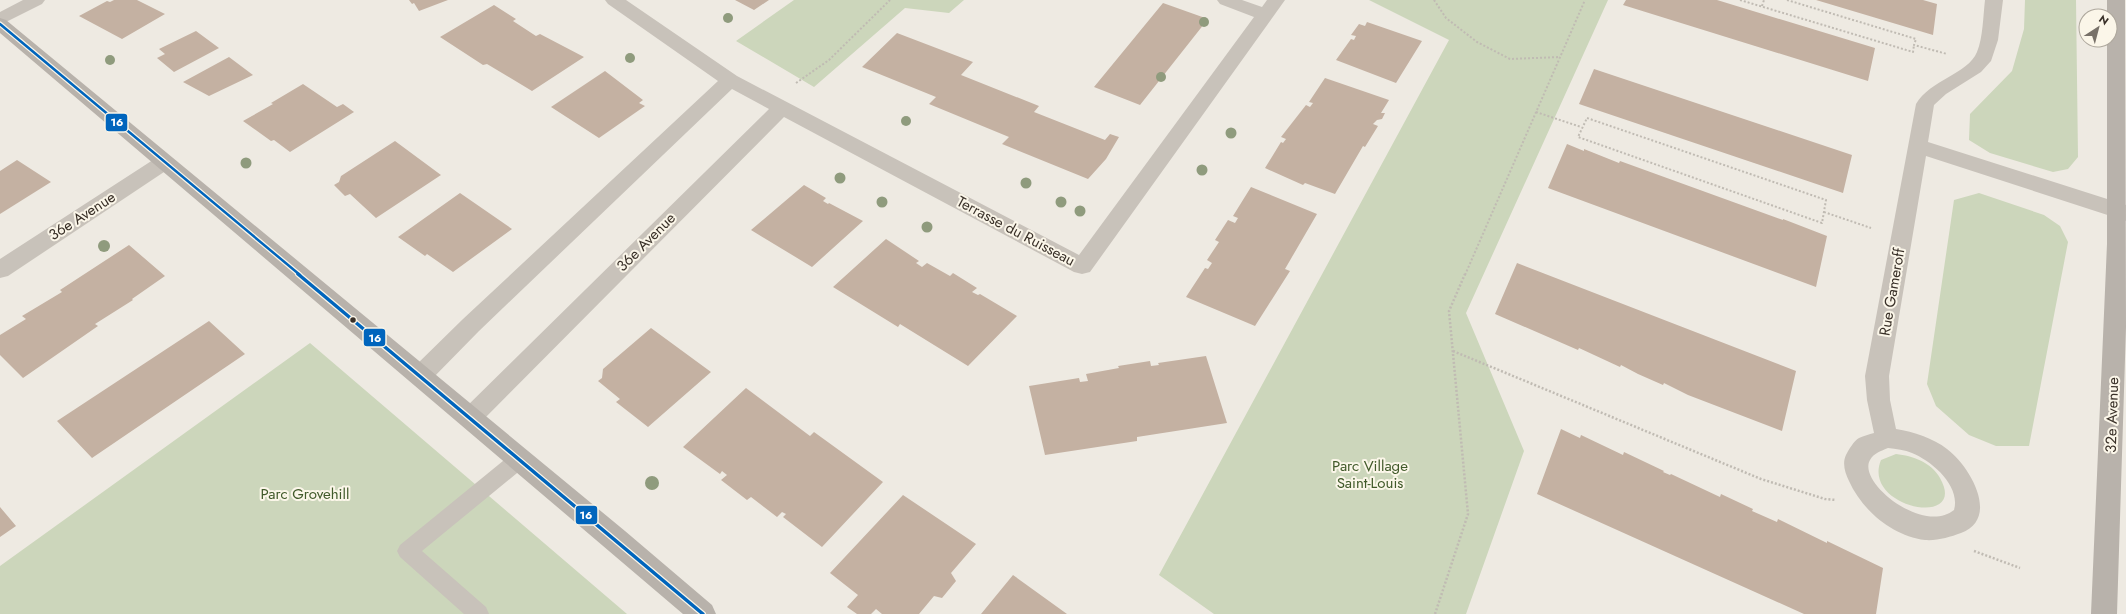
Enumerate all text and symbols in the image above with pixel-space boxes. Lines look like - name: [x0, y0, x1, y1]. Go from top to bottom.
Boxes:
- north arrow: [2078, 8, 2118, 48]
- text: N: [2096, 11, 2112, 29]
- line badge: 16: [105, 113, 128, 132]
- text: 16: [111, 114, 123, 130]
- street label: 36e Avenue: [44, 186, 120, 246]
- street label: Terrasse du Ruisseau: [953, 191, 1079, 271]
- street label: 36e Avenue: [611, 207, 681, 277]
- street label: Rue Gameroff: [1873, 246, 1911, 337]
- unlabelled marker: [348, 315, 358, 325]
- line badge: 16: [363, 328, 386, 347]
- text: 16: [369, 330, 381, 346]
- street label: 32e Avenue: [2100, 377, 2124, 453]
- park label: Parc Village Saint-Louis: [1332, 455, 1408, 494]
- park label: Parc Grovehill: [261, 483, 349, 505]
- line badge: 16: [575, 505, 598, 525]
- text: 16: [580, 507, 592, 523]

